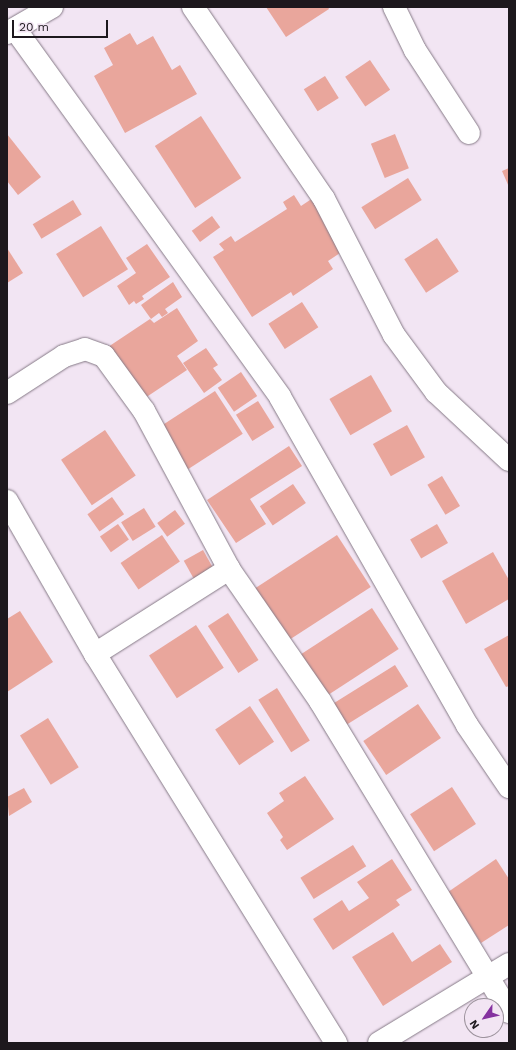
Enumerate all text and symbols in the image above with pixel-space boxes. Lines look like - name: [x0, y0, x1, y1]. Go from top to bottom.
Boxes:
- scale bar: [14, 12, 110, 38]
- text: 20 m: [19, 20, 49, 34]
- north arrow: [464, 998, 504, 1038]
- text: N: [467, 1017, 482, 1031]

